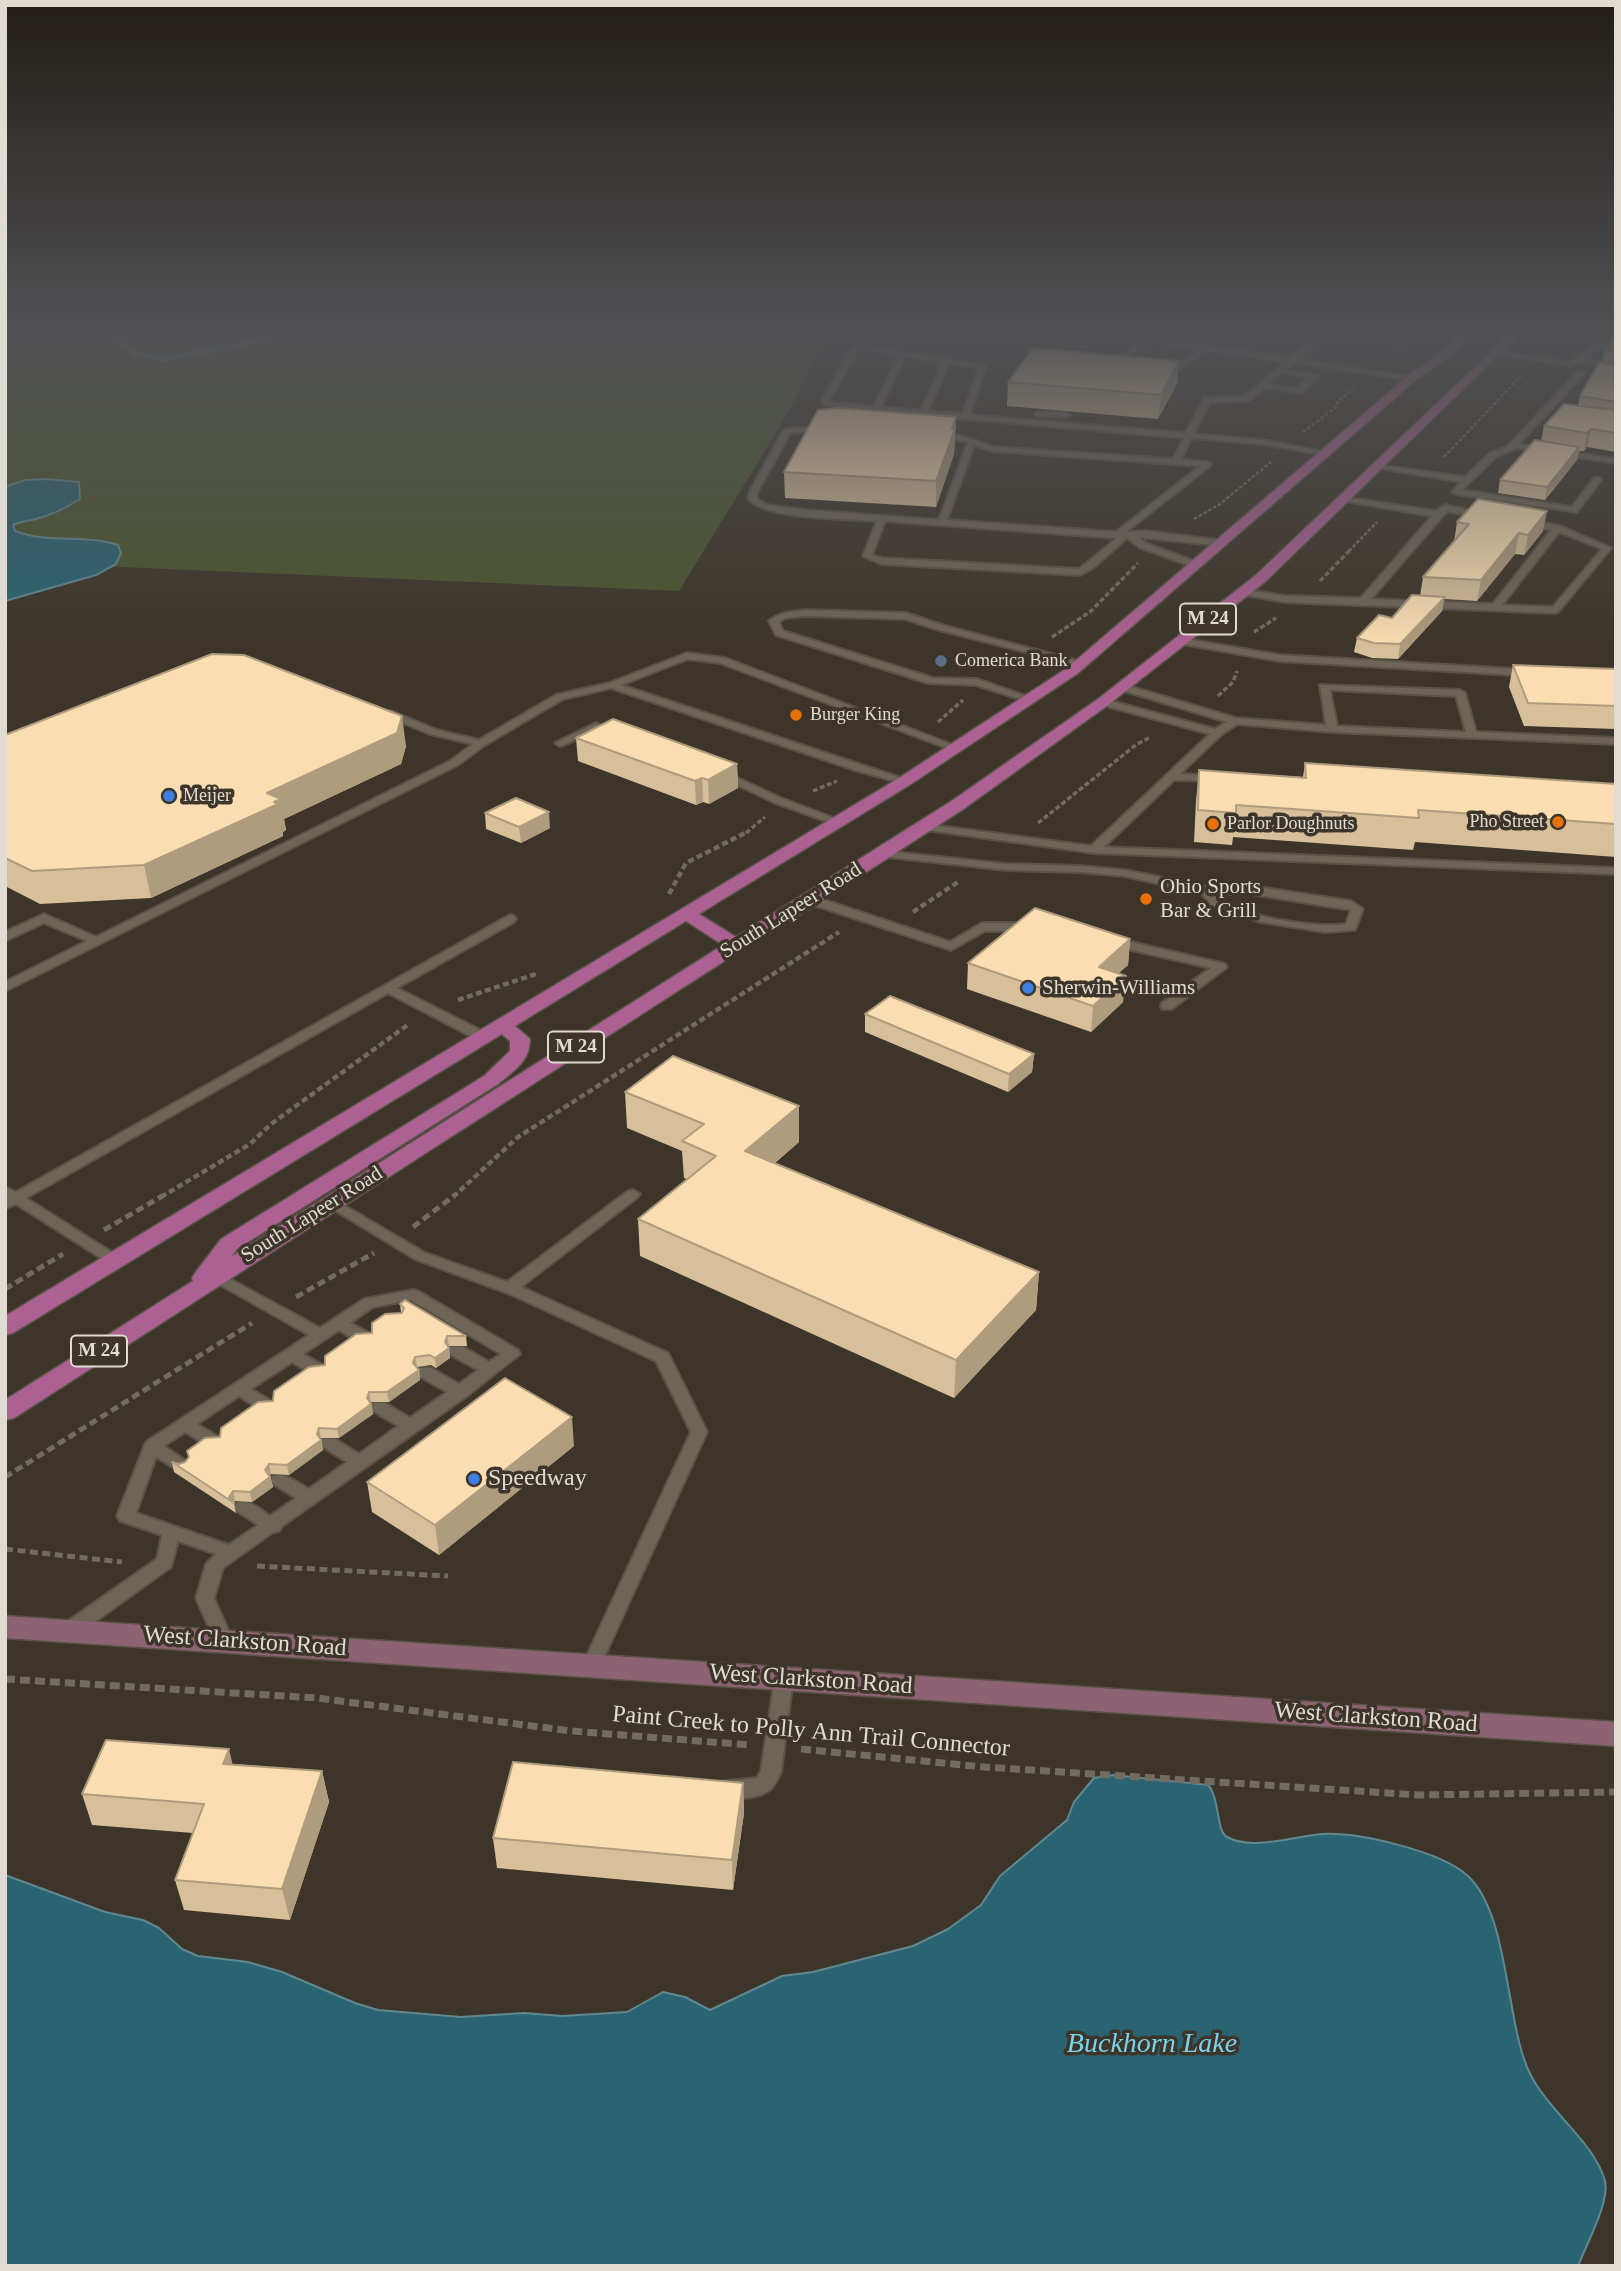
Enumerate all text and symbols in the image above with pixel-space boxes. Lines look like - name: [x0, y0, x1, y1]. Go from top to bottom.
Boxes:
- road number: M 24: [1180, 604, 1236, 634]
- place label: Comerica Bank: [955, 650, 1067, 672]
- marker: Comerica Bank: [933, 653, 949, 669]
- place label: Burger King: [810, 704, 900, 726]
- marker: Burger King: [788, 707, 804, 723]
- place label: Meijer: [183, 785, 231, 807]
- marker: Meijer: [161, 788, 177, 804]
- place label: Pho Street: [1470, 811, 1544, 833]
- place label: Parlor Doughnuts: [1227, 813, 1354, 835]
- marker: Pho Street: [1550, 814, 1566, 830]
- marker: Parlor Doughnuts: [1205, 816, 1221, 832]
- street label: South Lapeer Road: [716, 857, 866, 965]
- place label: Ohio Sports Bar & Grill: [1160, 874, 1261, 924]
- marker: Ohio Sports Bar & Grill: [1138, 891, 1154, 907]
- place label: Sherwin-Williams: [1042, 975, 1195, 1001]
- marker: Sherwin-Williams: [1020, 980, 1036, 996]
- road number: M 24: [548, 1032, 604, 1063]
- street label: South Lapeer Road: [237, 1161, 387, 1269]
- road number: M 24: [71, 1336, 127, 1366]
- place label: Speedway: [488, 1465, 587, 1493]
- marker: Speedway: [466, 1471, 482, 1487]
- street label: West Clarkston Road: [143, 1621, 347, 1663]
- street label: West Clarkston Road: [709, 1659, 913, 1701]
- street label: West Clarkston Road: [1274, 1697, 1478, 1739]
- street label: Paint Creek to Polly Ann Trail Connector: [611, 1700, 1011, 1764]
- water label: Buckhorn Lake: [1067, 2028, 1237, 2062]

